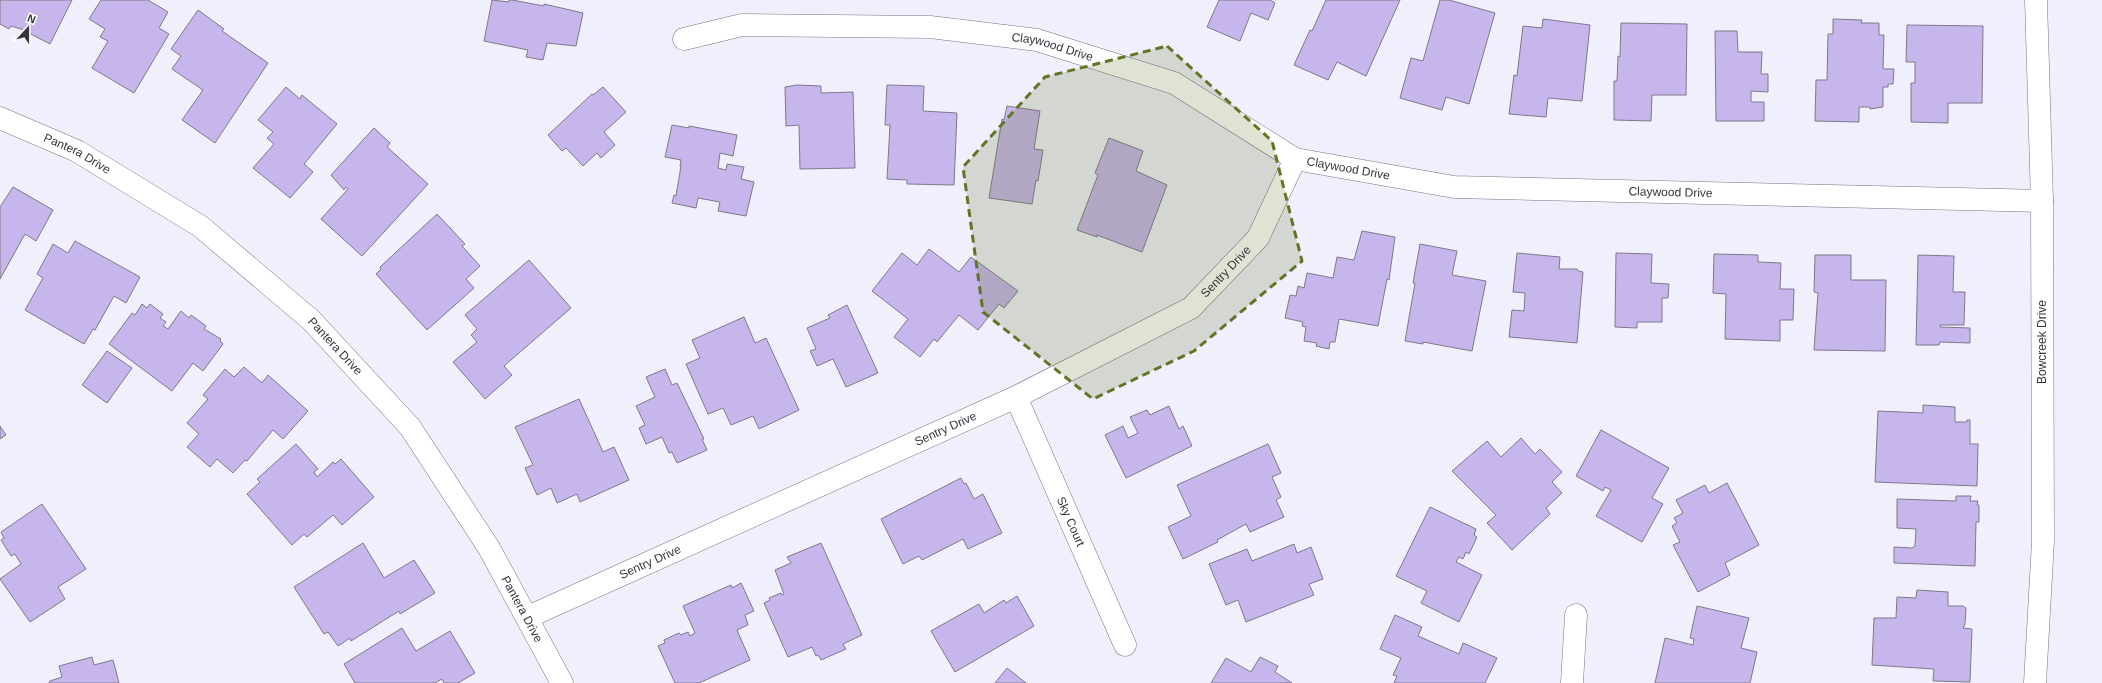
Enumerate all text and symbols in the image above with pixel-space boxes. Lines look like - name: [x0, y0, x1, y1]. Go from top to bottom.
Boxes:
- north arrow: [8, 8, 48, 48]
- text: N: [26, 12, 37, 26]
- street label: Claywood Drive: [1011, 30, 1095, 64]
- street label: Pantera Drive: [42, 131, 113, 177]
- street label: Claywood Drive: [1306, 154, 1391, 183]
- street label: Claywood Drive: [1628, 184, 1713, 200]
- street label: Sentry Drive: [1198, 243, 1254, 300]
- street label: Bowcreek Drive: [2035, 300, 2049, 384]
- street label: Pantera Drive: [305, 314, 366, 378]
- street label: Sentry Drive: [913, 409, 979, 449]
- street label: Sky Court: [1054, 495, 1088, 549]
- street label: Sentry Drive: [617, 542, 683, 582]
- street label: Pantera Drive: [498, 573, 546, 645]

